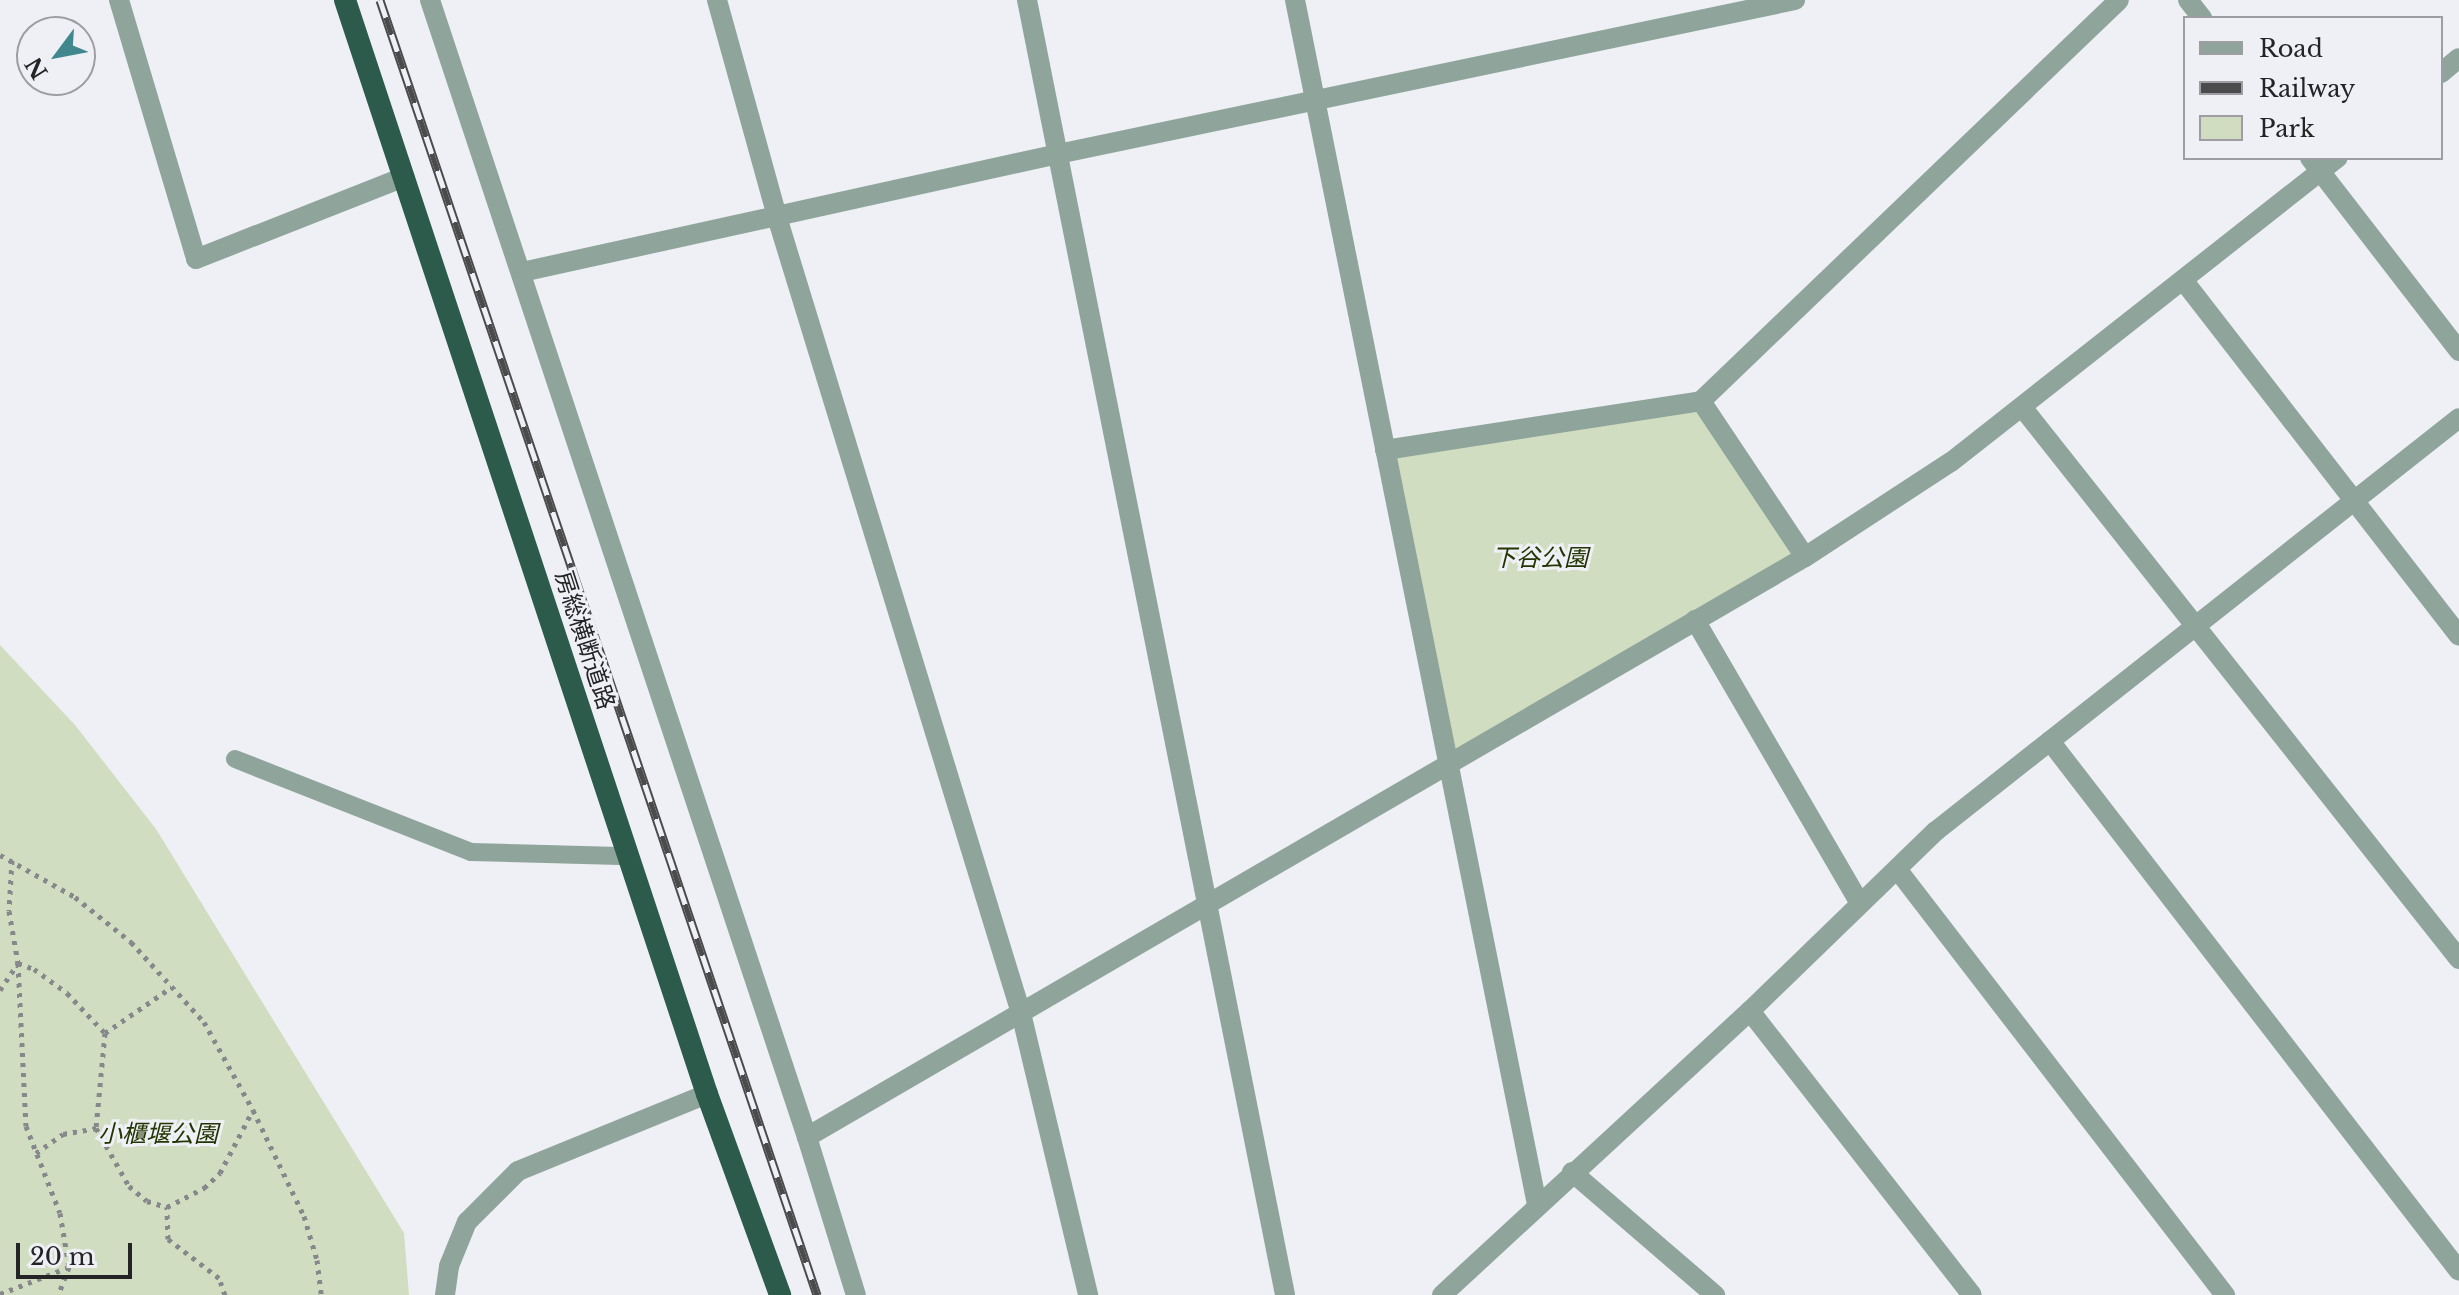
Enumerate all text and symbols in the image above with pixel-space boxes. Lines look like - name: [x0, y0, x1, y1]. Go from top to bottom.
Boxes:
- north arrow: [16, 16, 96, 96]
- legend: [2183, 16, 2443, 160]
- text: Road: [2259, 34, 2323, 63]
- text: N: [20, 52, 54, 84]
- text: Railway: [2259, 74, 2355, 103]
- text: Park: [2259, 114, 2315, 143]
- park label: 下谷公園: [1492, 544, 1588, 572]
- street label: 房総横断道路: [549, 567, 621, 713]
- park label: 小櫃堰公園: [98, 1120, 218, 1148]
- scale bar: [20, 1227, 136, 1277]
- text: 20 m: [30, 1242, 95, 1271]

